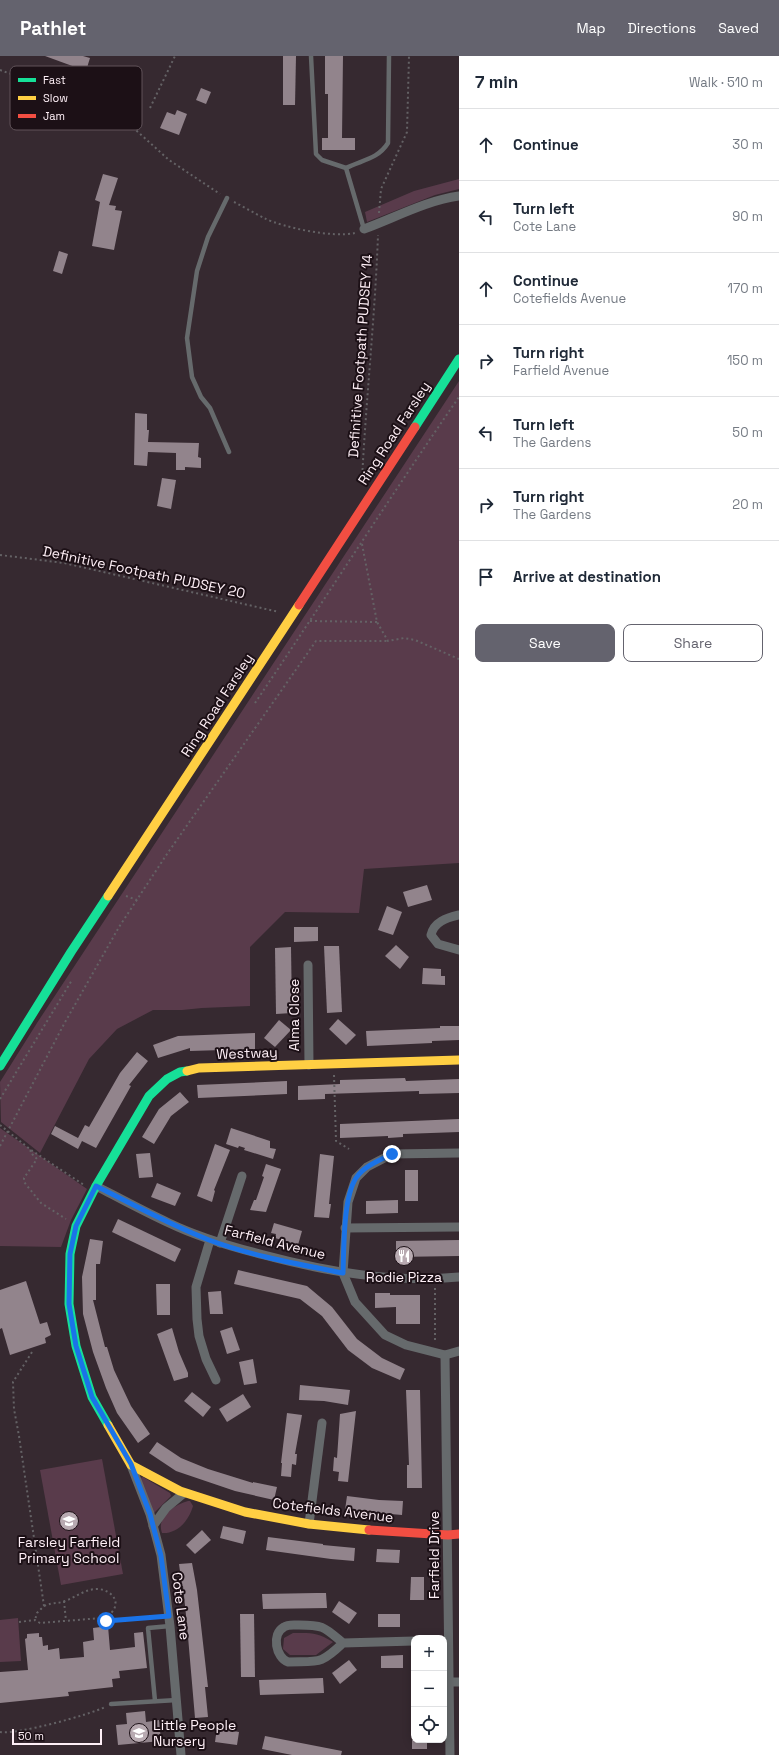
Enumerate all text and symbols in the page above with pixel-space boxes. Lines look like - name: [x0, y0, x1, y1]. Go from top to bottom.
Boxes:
- text: Pathlet: [20, 16, 86, 41]
- text: Map: [576, 19, 606, 37]
- text: Directions: [628, 19, 696, 37]
- text: Saved: [718, 19, 759, 37]
- legend: [10, 66, 142, 130]
- text: 7 min: [475, 71, 518, 93]
- text: Fast: [43, 73, 66, 87]
- text: Walk · 510 m: [689, 74, 763, 91]
- text: Slow: [43, 91, 68, 105]
- text: Jam: [43, 109, 65, 123]
- icon: ahead: [475, 134, 497, 156]
- text: Continue: [513, 135, 579, 154]
- text: 30 m: [732, 136, 763, 153]
- text: Turn left: [513, 199, 575, 218]
- icon: left: [475, 206, 497, 228]
- text: 90 m: [732, 208, 763, 225]
- text: Cote Lane: [513, 218, 576, 235]
- street label: Definitive Footpath PUDSEY 14: [344, 253, 376, 458]
- text: Continue: [513, 271, 579, 290]
- icon: ahead: [475, 278, 497, 300]
- text: 170 m: [727, 280, 763, 297]
- text: Cotefields Avenue: [513, 290, 626, 307]
- text: Turn right: [513, 343, 584, 362]
- icon: right: [475, 350, 497, 372]
- text: 150 m: [727, 352, 763, 369]
- text: Farfield Avenue: [513, 362, 609, 379]
- street label: Ring Road Farsley: [354, 378, 434, 488]
- text: Turn left: [513, 415, 575, 434]
- icon: left: [475, 422, 497, 444]
- text: 50 m: [732, 424, 763, 441]
- text: The Gardens: [513, 434, 591, 451]
- text: Turn right: [513, 487, 584, 506]
- icon: right: [475, 494, 497, 516]
- text: 20 m: [732, 496, 763, 513]
- text: The Gardens: [513, 506, 591, 523]
- street label: Definitive Footpath PUDSEY 20: [41, 542, 247, 602]
- icon: arrive: [475, 566, 497, 588]
- text: Arrive at destination: [513, 567, 661, 586]
- button: Save: [475, 624, 615, 662]
- button: Share: [623, 624, 763, 662]
- street label: Ring Road Farsley: [177, 650, 257, 760]
- street label: Alma Close: [285, 979, 303, 1051]
- street label: Westway: [216, 1043, 278, 1063]
- route end: [383, 1145, 401, 1163]
- street label: Farfield Avenue: [223, 1221, 327, 1263]
- restaurant icon: Rodie Pizza: [393, 1245, 415, 1267]
- place label: Rodie Pizza: [366, 1268, 442, 1286]
- street label: Cotefields Avenue: [271, 1494, 395, 1526]
- school or university icon: Farsley Farfield Primary School: [58, 1510, 80, 1532]
- street label: Farfield Drive: [425, 1511, 443, 1599]
- place label: Farsley Farfield Primary School: [18, 1533, 120, 1567]
- street label: Cote Lane: [168, 1571, 194, 1641]
- route start: [97, 1612, 115, 1630]
- map controls: [411, 1635, 447, 1743]
- button: +: [411, 1635, 447, 1671]
- button: −: [411, 1671, 447, 1707]
- button: locate: [411, 1707, 447, 1743]
- place label: Little People Nursery: [153, 1716, 236, 1750]
- school or university icon: Little People Nursery: [128, 1722, 150, 1744]
- scale bar: [12, 1727, 102, 1746]
- text: 50 m: [18, 1729, 44, 1743]

